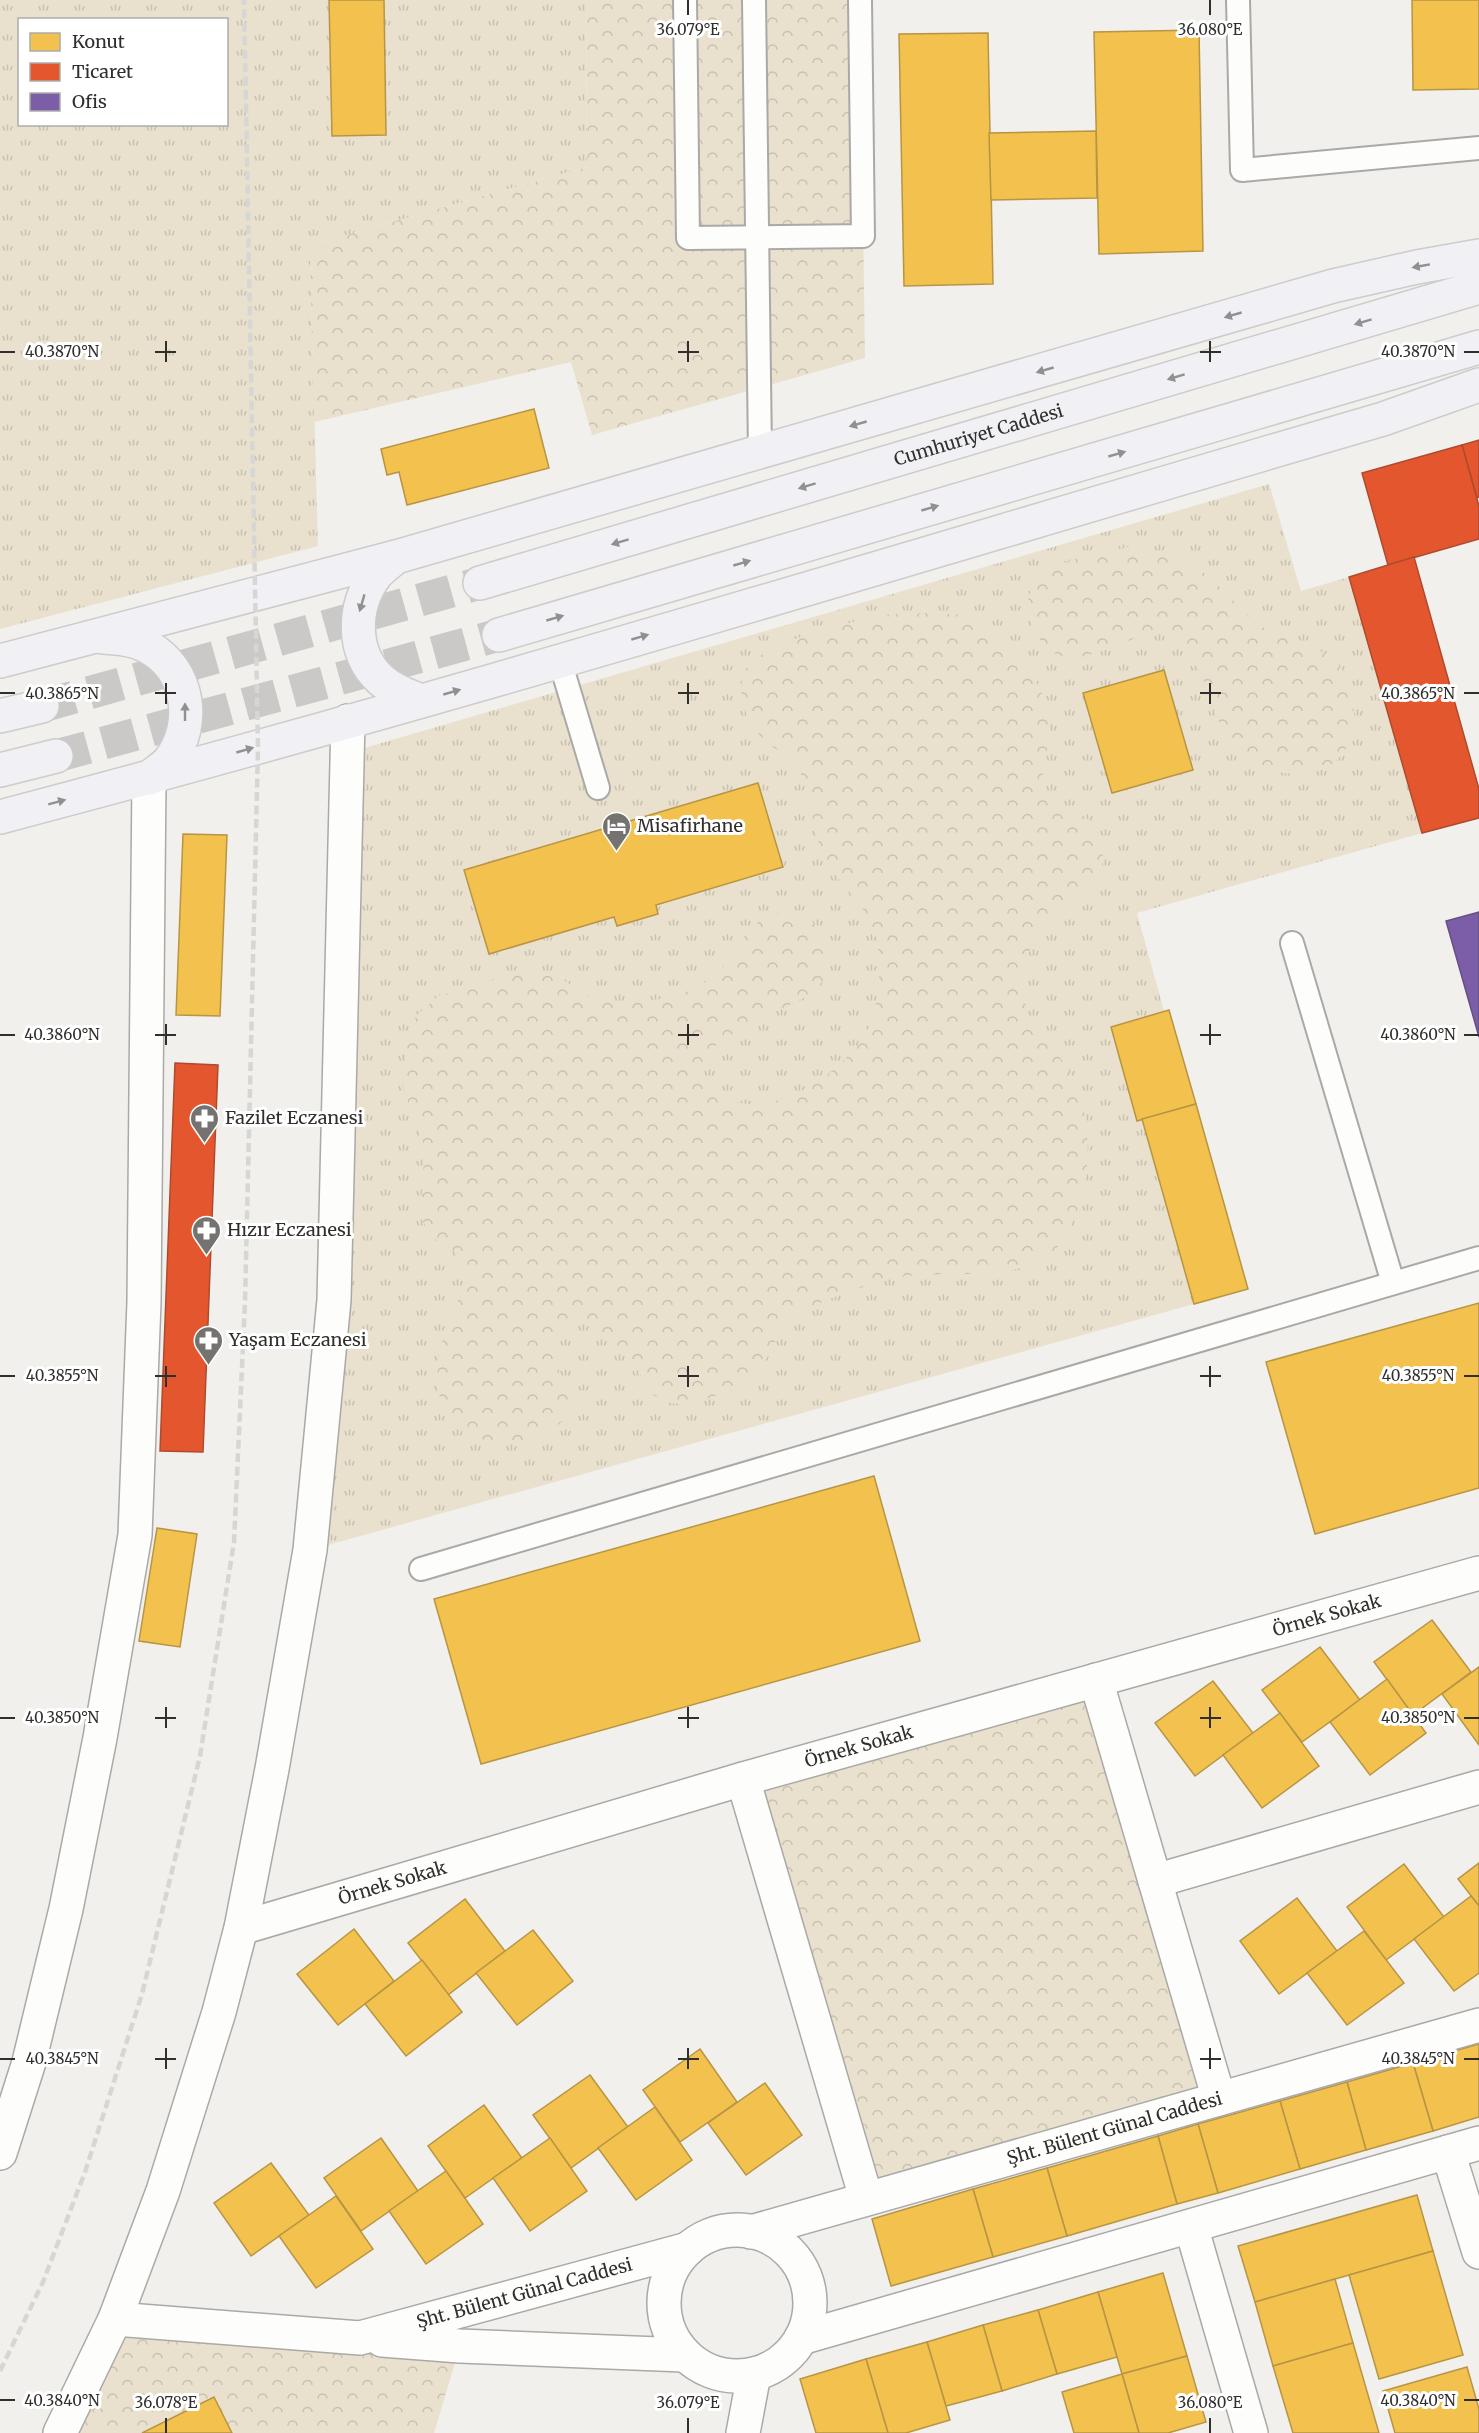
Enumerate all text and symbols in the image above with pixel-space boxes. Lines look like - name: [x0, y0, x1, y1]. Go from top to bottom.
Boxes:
- legend: [18, 18, 228, 126]
- text: 36.079°E: [657, 20, 720, 39]
- text: 36.080°E: [1178, 20, 1243, 39]
- text: Konut: [72, 30, 125, 53]
- text: Ticaret: [72, 60, 133, 83]
- text: Ofis: [72, 90, 107, 113]
- one-way arrow: [1412, 262, 1431, 271]
- one-way arrow: [1224, 311, 1242, 320]
- one-way arrow: [1353, 318, 1371, 327]
- text: 40.3870°N: [25, 342, 99, 361]
- text: 40.3870°N: [1381, 342, 1455, 361]
- one-way arrow: [1036, 366, 1054, 375]
- one-way arrow: [1166, 373, 1184, 382]
- street label: Cumhuriyet Caddesi: [891, 399, 1066, 471]
- one-way arrow: [849, 420, 867, 429]
- one-way arrow: [1108, 449, 1126, 458]
- one-way arrow: [798, 482, 816, 491]
- one-way arrow: [921, 503, 939, 512]
- one-way arrow: [611, 538, 629, 547]
- one-way arrow: [733, 558, 751, 567]
- one-way arrow: [357, 594, 366, 612]
- one-way arrow: [546, 613, 564, 622]
- one-way arrow: [631, 632, 649, 641]
- text: 40.3865°N: [25, 684, 99, 703]
- text: 40.3865°N: [1381, 684, 1455, 703]
- one-way arrow: [443, 687, 461, 696]
- one-way arrow: [180, 702, 190, 721]
- one-way arrow: [236, 745, 254, 754]
- one-way arrow: [47, 797, 66, 807]
- hotel icon: Misafirhane: [600, 810, 632, 852]
- place label: Misafirhane: [637, 814, 743, 837]
- text: 40.3860°N: [24, 1025, 100, 1044]
- text: 40.3860°N: [1380, 1025, 1456, 1044]
- pharmacy icon: Fazilet Eczanesi: [188, 1102, 220, 1144]
- place label: Fazilet Eczanesi: [225, 1106, 363, 1129]
- pharmacy icon: Hızır Eczanesi: [190, 1214, 222, 1256]
- place label: Hızır Eczanesi: [227, 1218, 352, 1241]
- pharmacy icon: Yaşam Eczanesi: [192, 1324, 224, 1366]
- place label: Yaşam Eczanesi: [228, 1328, 367, 1351]
- text: 40.3855°N: [26, 1366, 99, 1385]
- text: 40.3855°N: [1382, 1366, 1455, 1385]
- street label: Örnek Sokak: [1270, 1589, 1384, 1641]
- text: 40.3850°N: [25, 1708, 100, 1727]
- text: 40.3850°N: [1381, 1708, 1456, 1727]
- street label: Örnek Sokak: [802, 1720, 916, 1772]
- street label: Örnek Sokak: [335, 1855, 450, 1909]
- text: 40.3845°N: [25, 2049, 99, 2068]
- text: 40.3845°N: [1381, 2049, 1455, 2068]
- street label: Şht. Bülent Günal Caddesi: [1004, 2087, 1225, 2170]
- street label: Şht. Bülent Günal Caddesi: [414, 2253, 635, 2333]
- text: 40.3840°N: [24, 2391, 100, 2410]
- text: 40.3840°N: [1380, 2391, 1456, 2410]
- text: 36.078°E: [135, 2393, 198, 2412]
- text: 36.079°E: [657, 2393, 720, 2412]
- text: 36.080°E: [1178, 2393, 1243, 2412]

